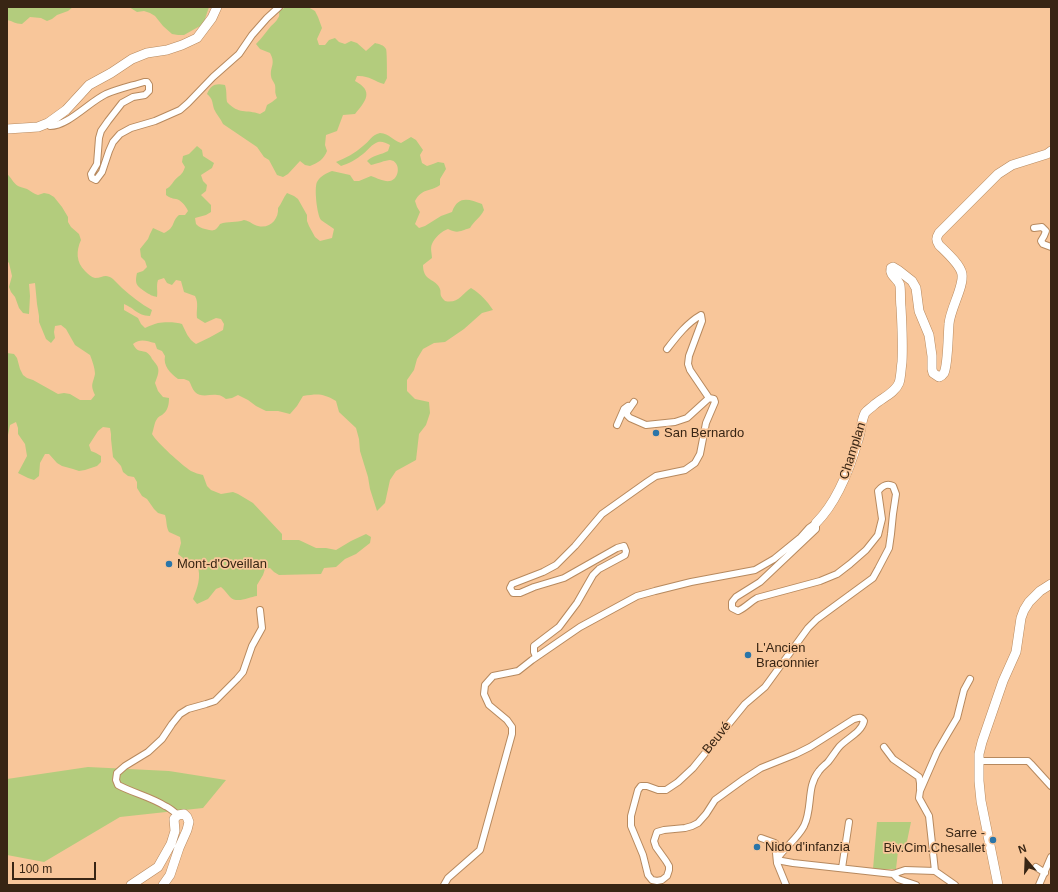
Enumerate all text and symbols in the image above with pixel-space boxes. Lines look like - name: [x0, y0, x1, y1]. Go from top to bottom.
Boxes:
- street label: Champlan: [836, 420, 870, 482]
- place label: San Bernardo: [664, 425, 744, 441]
- marker: San Bernardo: [651, 428, 661, 438]
- place label: Mont-d'Oveillan: [177, 556, 267, 572]
- marker: Mont-d'Oveillan: [164, 559, 174, 569]
- place label: L'Ancien Braconnier: [756, 640, 819, 671]
- marker: L'Ancien Braconnier: [743, 650, 753, 660]
- street label: Beuvé: [699, 719, 735, 757]
- place label: Sarre - Biv.Cim.Chesallet: [883, 825, 985, 856]
- marker: Sarre - Biv.Cim.Chesallet: [988, 835, 998, 845]
- place label: Nido d'infanzia: [765, 839, 850, 855]
- north arrow: [1006, 840, 1046, 880]
- marker: Nido d'infanzia: [752, 842, 762, 852]
- text: N: [1016, 842, 1028, 856]
- scale bar: [14, 854, 98, 880]
- text: 100 m: [19, 862, 52, 876]

